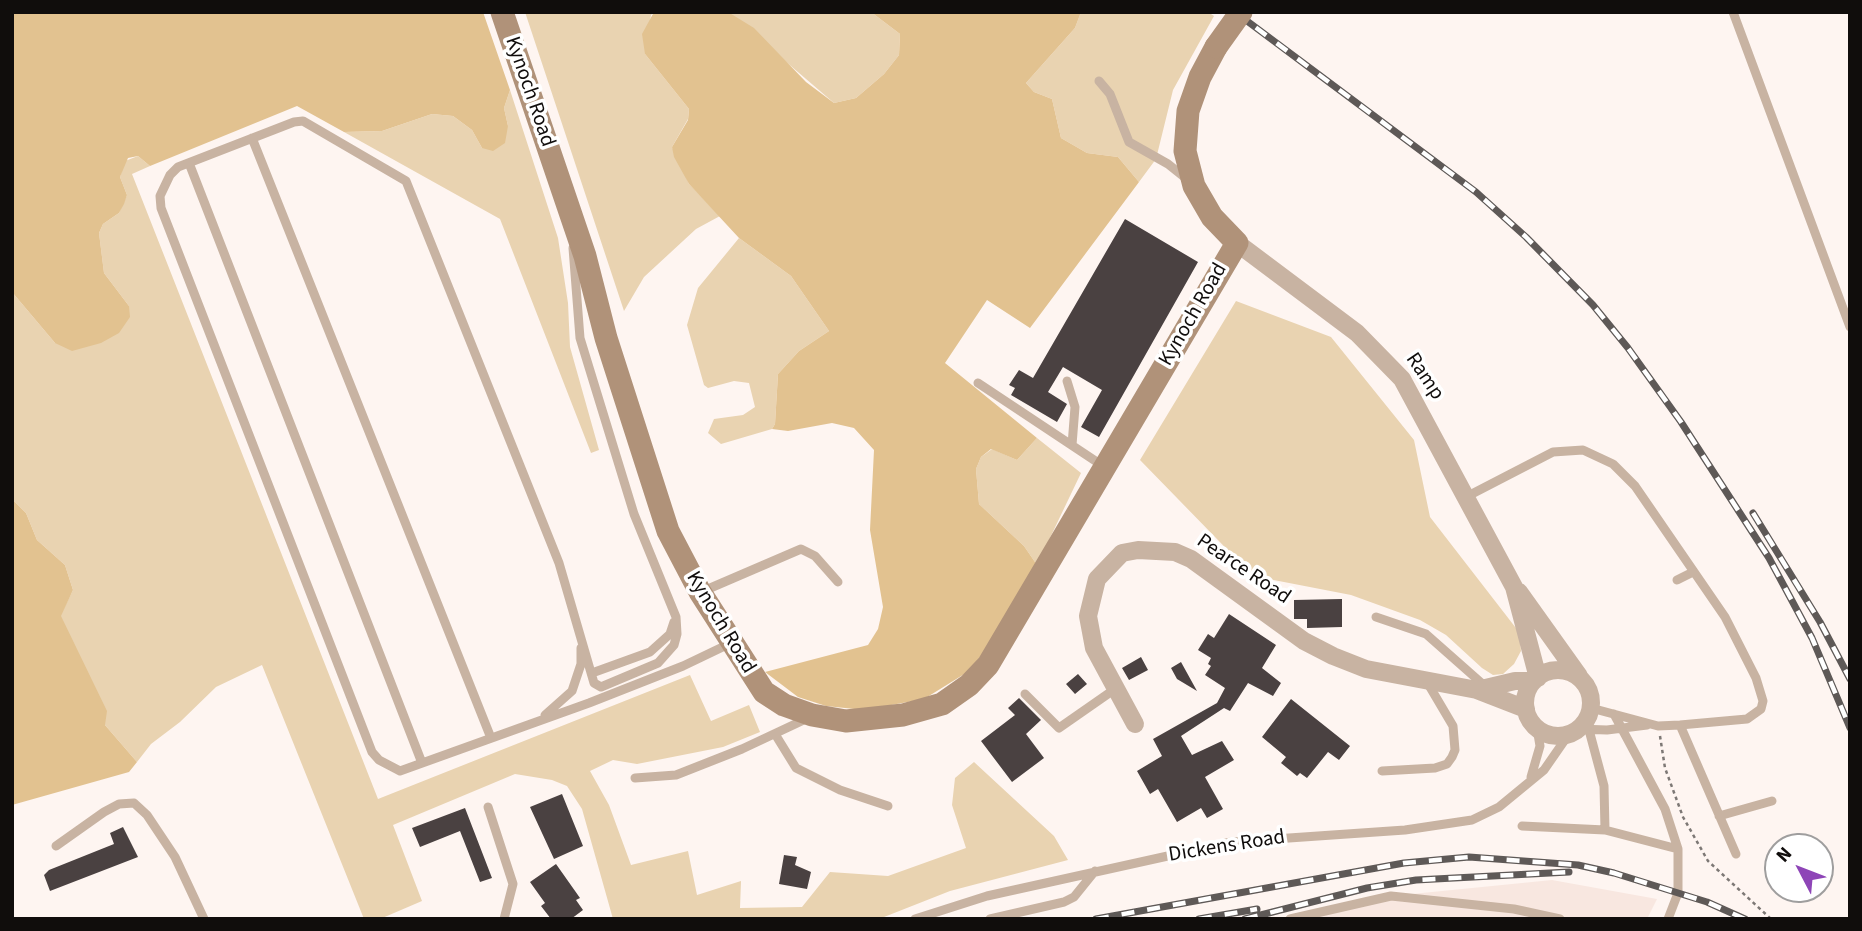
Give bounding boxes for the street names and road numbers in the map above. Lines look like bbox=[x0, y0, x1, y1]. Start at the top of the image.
street label: Kynoch Road bbox=[498, 34, 560, 150]
street label: Kynoch Road bbox=[1154, 259, 1234, 371]
street label: Ramp bbox=[1399, 349, 1449, 405]
street label: Pearce Road bbox=[1191, 529, 1295, 611]
street label: Kynoch Road bbox=[680, 567, 760, 679]
street label: Dickens Road bbox=[1167, 825, 1287, 869]

